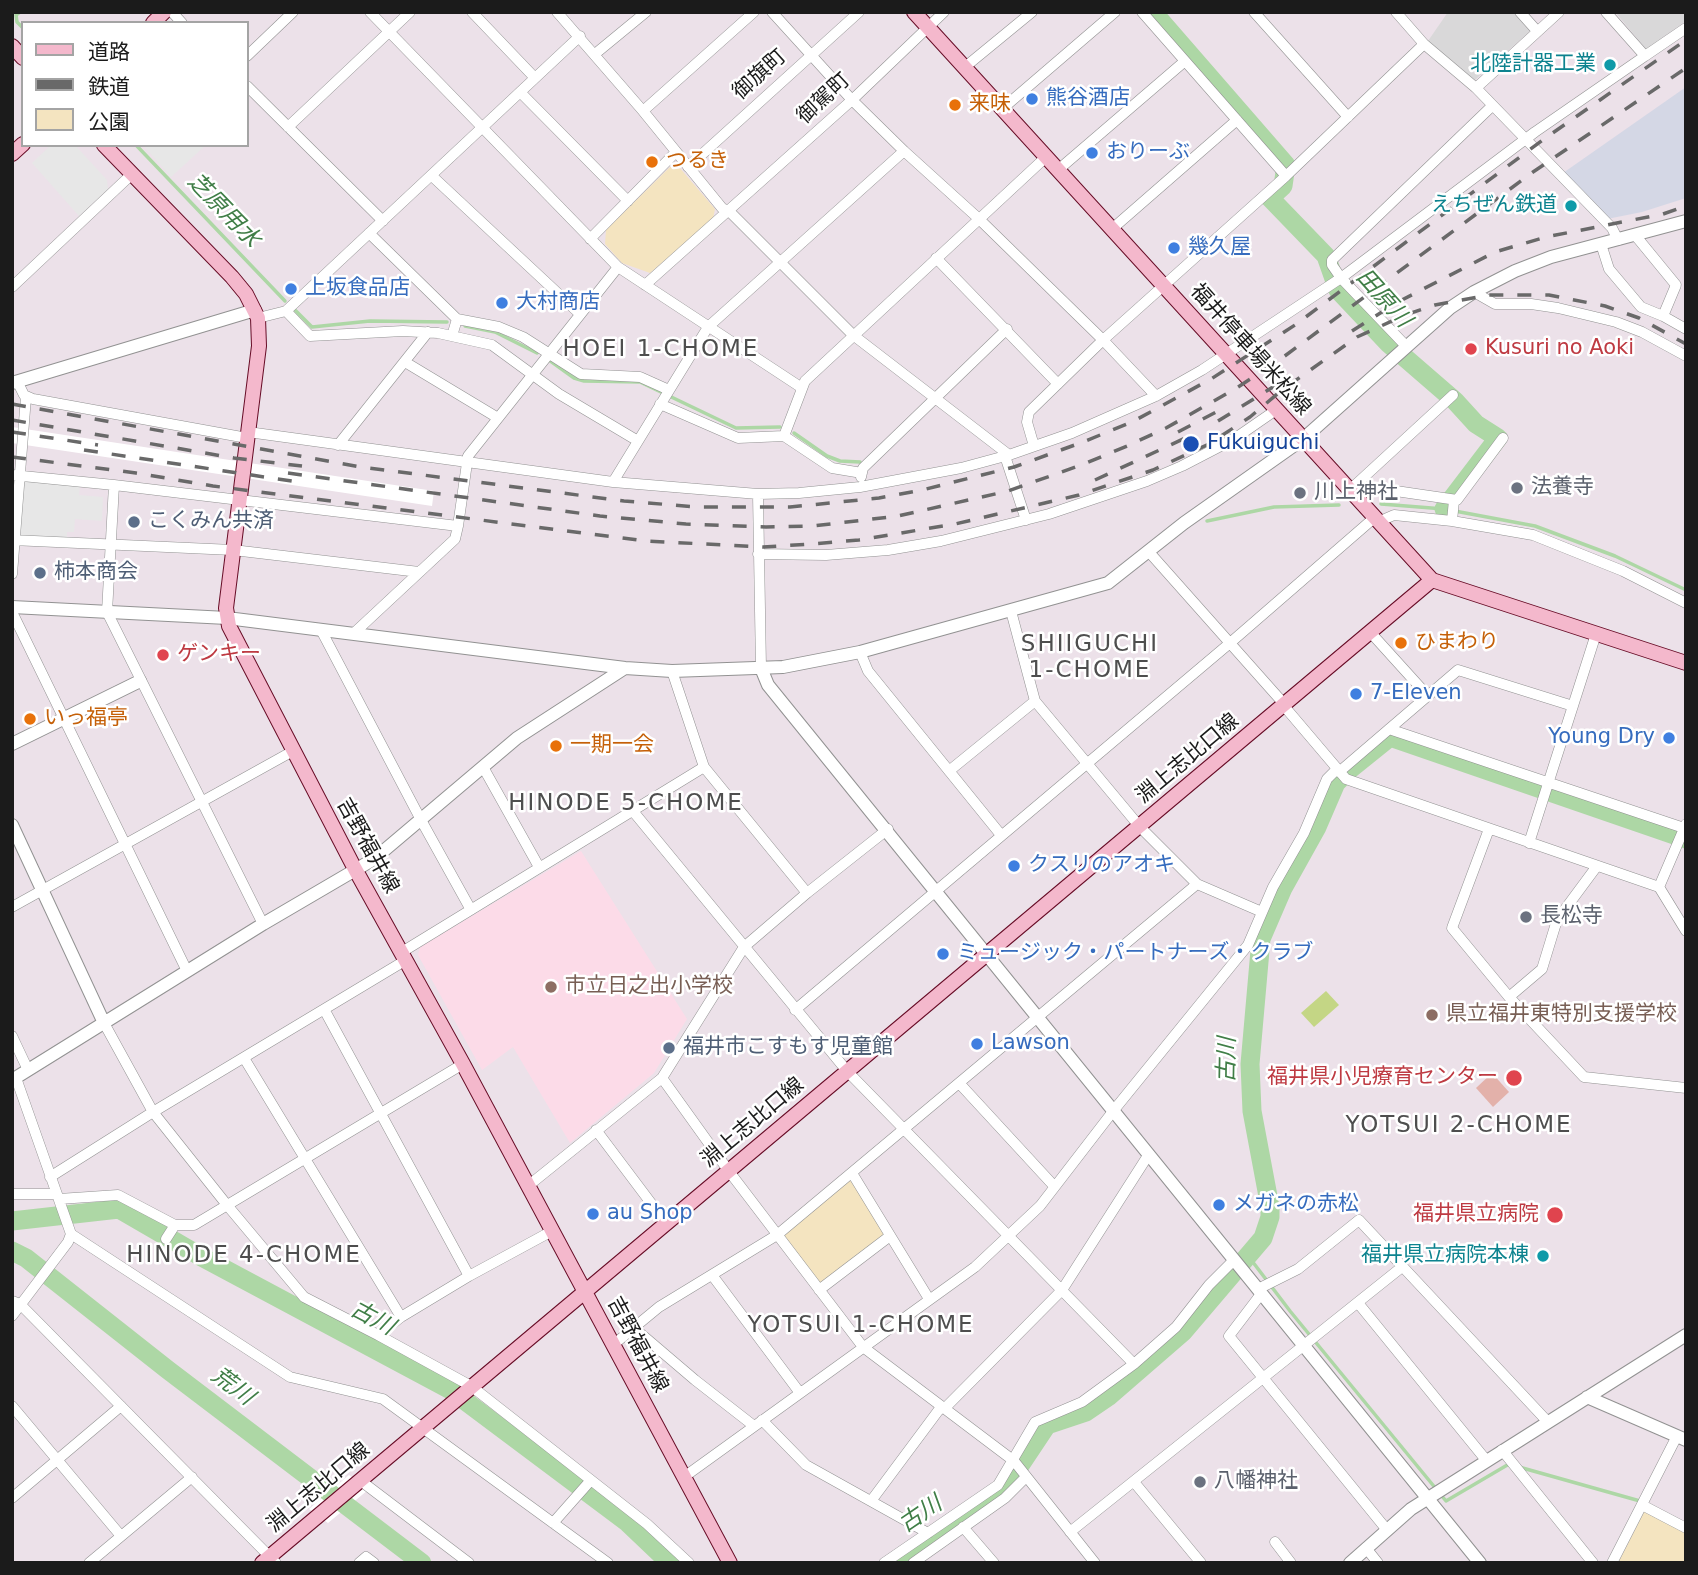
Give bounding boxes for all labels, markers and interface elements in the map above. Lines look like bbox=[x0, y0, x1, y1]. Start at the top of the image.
legend bbox=[21, 21, 248, 147]
text: 道路 bbox=[88, 40, 130, 64]
street label: 御旗町 bbox=[728, 45, 792, 105]
place label: 北陸計器工業 bbox=[1470, 52, 1596, 78]
marker: 北陸計器工業 bbox=[1602, 57, 1618, 73]
street label: 御駕町 bbox=[792, 68, 856, 130]
text: 鉄道 bbox=[88, 75, 130, 99]
place label: 熊谷酒店 bbox=[1046, 86, 1130, 112]
marker: 熊谷酒店 bbox=[1024, 91, 1040, 107]
place label: 来味 bbox=[969, 92, 1011, 118]
marker: 来味 bbox=[947, 97, 963, 113]
text: 公園 bbox=[88, 110, 130, 134]
place label: おりーぶ bbox=[1106, 140, 1190, 166]
marker: おりーぶ bbox=[1084, 145, 1100, 161]
place label: つるき bbox=[666, 149, 729, 175]
marker: つるき bbox=[644, 154, 660, 170]
water label: 芝原用水 bbox=[181, 168, 265, 254]
place label: えちぜん鉄道 bbox=[1431, 193, 1557, 219]
marker: えちぜん鉄道 bbox=[1563, 198, 1579, 214]
place label: 幾久屋 bbox=[1188, 235, 1251, 261]
marker: 幾久屋 bbox=[1166, 240, 1182, 256]
water label: 田原川 bbox=[1350, 264, 1416, 334]
place label: 上坂食品店 bbox=[305, 276, 410, 302]
street label: 福井停車場米松線 bbox=[1184, 279, 1316, 421]
marker: 上坂食品店 bbox=[283, 281, 299, 297]
place label: 大村商店 bbox=[516, 290, 600, 316]
marker: 大村商店 bbox=[494, 295, 510, 311]
district label: HOEI 1-CHOME bbox=[564, 336, 758, 364]
place label: Kusuri no Aoki bbox=[1485, 336, 1634, 362]
marker: Kusuri no Aoki bbox=[1463, 341, 1479, 357]
place label: Fukuiguchi bbox=[1207, 431, 1319, 457]
marker: Fukuiguchi bbox=[1181, 434, 1201, 454]
place label: 法養寺 bbox=[1531, 475, 1594, 501]
place label: 川上神社 bbox=[1314, 480, 1398, 506]
marker: 法養寺 bbox=[1509, 480, 1525, 496]
marker: 川上神社 bbox=[1292, 485, 1308, 501]
place label: こくみん共済 bbox=[148, 509, 274, 535]
marker: こくみん共済 bbox=[126, 514, 142, 530]
place label: 柿本商会 bbox=[54, 560, 138, 586]
marker: 柿本商会 bbox=[32, 565, 48, 581]
place label: ひまわり bbox=[1415, 630, 1499, 656]
district label: SHIIGUCHI 1-CHOME bbox=[1022, 631, 1158, 685]
marker: ひまわり bbox=[1393, 635, 1409, 651]
place label: ゲンキー bbox=[177, 642, 261, 668]
marker: ゲンキー bbox=[155, 647, 171, 663]
place label: 7-Eleven bbox=[1370, 681, 1462, 707]
marker: 7-Eleven bbox=[1348, 686, 1364, 702]
place label: いっ福亭 bbox=[44, 706, 128, 732]
street label: 淵上志比口線 bbox=[1132, 709, 1244, 809]
marker: いっ福亭 bbox=[22, 711, 38, 727]
place label: Young Dry bbox=[1548, 725, 1655, 751]
marker: Young Dry bbox=[1661, 730, 1677, 746]
place label: 一期一会 bbox=[570, 733, 654, 759]
marker: 一期一会 bbox=[548, 738, 564, 754]
district label: HINODE 5-CHOME bbox=[510, 790, 742, 818]
street label: 吉野福井線 bbox=[331, 794, 403, 898]
place label: クスリのアオキ bbox=[1028, 853, 1175, 879]
marker: クスリのアオキ bbox=[1006, 858, 1022, 874]
place label: 長松寺 bbox=[1540, 904, 1603, 930]
marker: 長松寺 bbox=[1518, 909, 1534, 925]
place label: ミュージック・パートナーズ・クラブ bbox=[957, 941, 1314, 967]
marker: ミュージック・パートナーズ・クラブ bbox=[935, 946, 951, 962]
place label: 市立日之出小学校 bbox=[565, 974, 733, 1000]
marker: 市立日之出小学校 bbox=[543, 979, 559, 995]
place label: 県立福井東特別支援学校 bbox=[1446, 1002, 1677, 1028]
marker: 県立福井東特別支援学校 bbox=[1424, 1007, 1440, 1023]
place label: Lawson bbox=[991, 1031, 1070, 1057]
place label: 福井市こすもす児童館 bbox=[683, 1035, 893, 1061]
marker: Lawson bbox=[969, 1036, 985, 1052]
water label: 古川 bbox=[1214, 1037, 1242, 1083]
marker: 福井市こすもす児童館 bbox=[661, 1040, 677, 1056]
place label: 福井県小児療育センター bbox=[1267, 1065, 1498, 1091]
marker: 福井県小児療育センター bbox=[1504, 1068, 1524, 1088]
street label: 淵上志比口線 bbox=[697, 1073, 809, 1173]
district label: YOTSUI 2-CHOME bbox=[1347, 1112, 1571, 1140]
place label: メガネの赤松 bbox=[1233, 1192, 1359, 1218]
marker: メガネの赤松 bbox=[1211, 1197, 1227, 1213]
place label: au Shop bbox=[607, 1201, 693, 1227]
place label: 福井県立病院 bbox=[1413, 1202, 1539, 1228]
marker: 福井県立病院 bbox=[1545, 1205, 1565, 1225]
marker: au Shop bbox=[585, 1206, 601, 1222]
district label: HINODE 4-CHOME bbox=[128, 1242, 360, 1270]
place label: 福井県立病院本棟 bbox=[1361, 1243, 1529, 1269]
marker: 福井県立病院本棟 bbox=[1535, 1248, 1551, 1264]
street label: 吉野福井線 bbox=[601, 1293, 673, 1397]
water label: 古川 bbox=[345, 1296, 399, 1342]
district label: YOTSUI 1-CHOME bbox=[749, 1312, 973, 1340]
water label: 荒川 bbox=[205, 1362, 259, 1412]
street label: 淵上志比口線 bbox=[263, 1438, 375, 1538]
place label: 八幡神社 bbox=[1214, 1469, 1298, 1495]
marker: 八幡神社 bbox=[1192, 1474, 1208, 1490]
water label: 古川 bbox=[894, 1491, 948, 1539]

